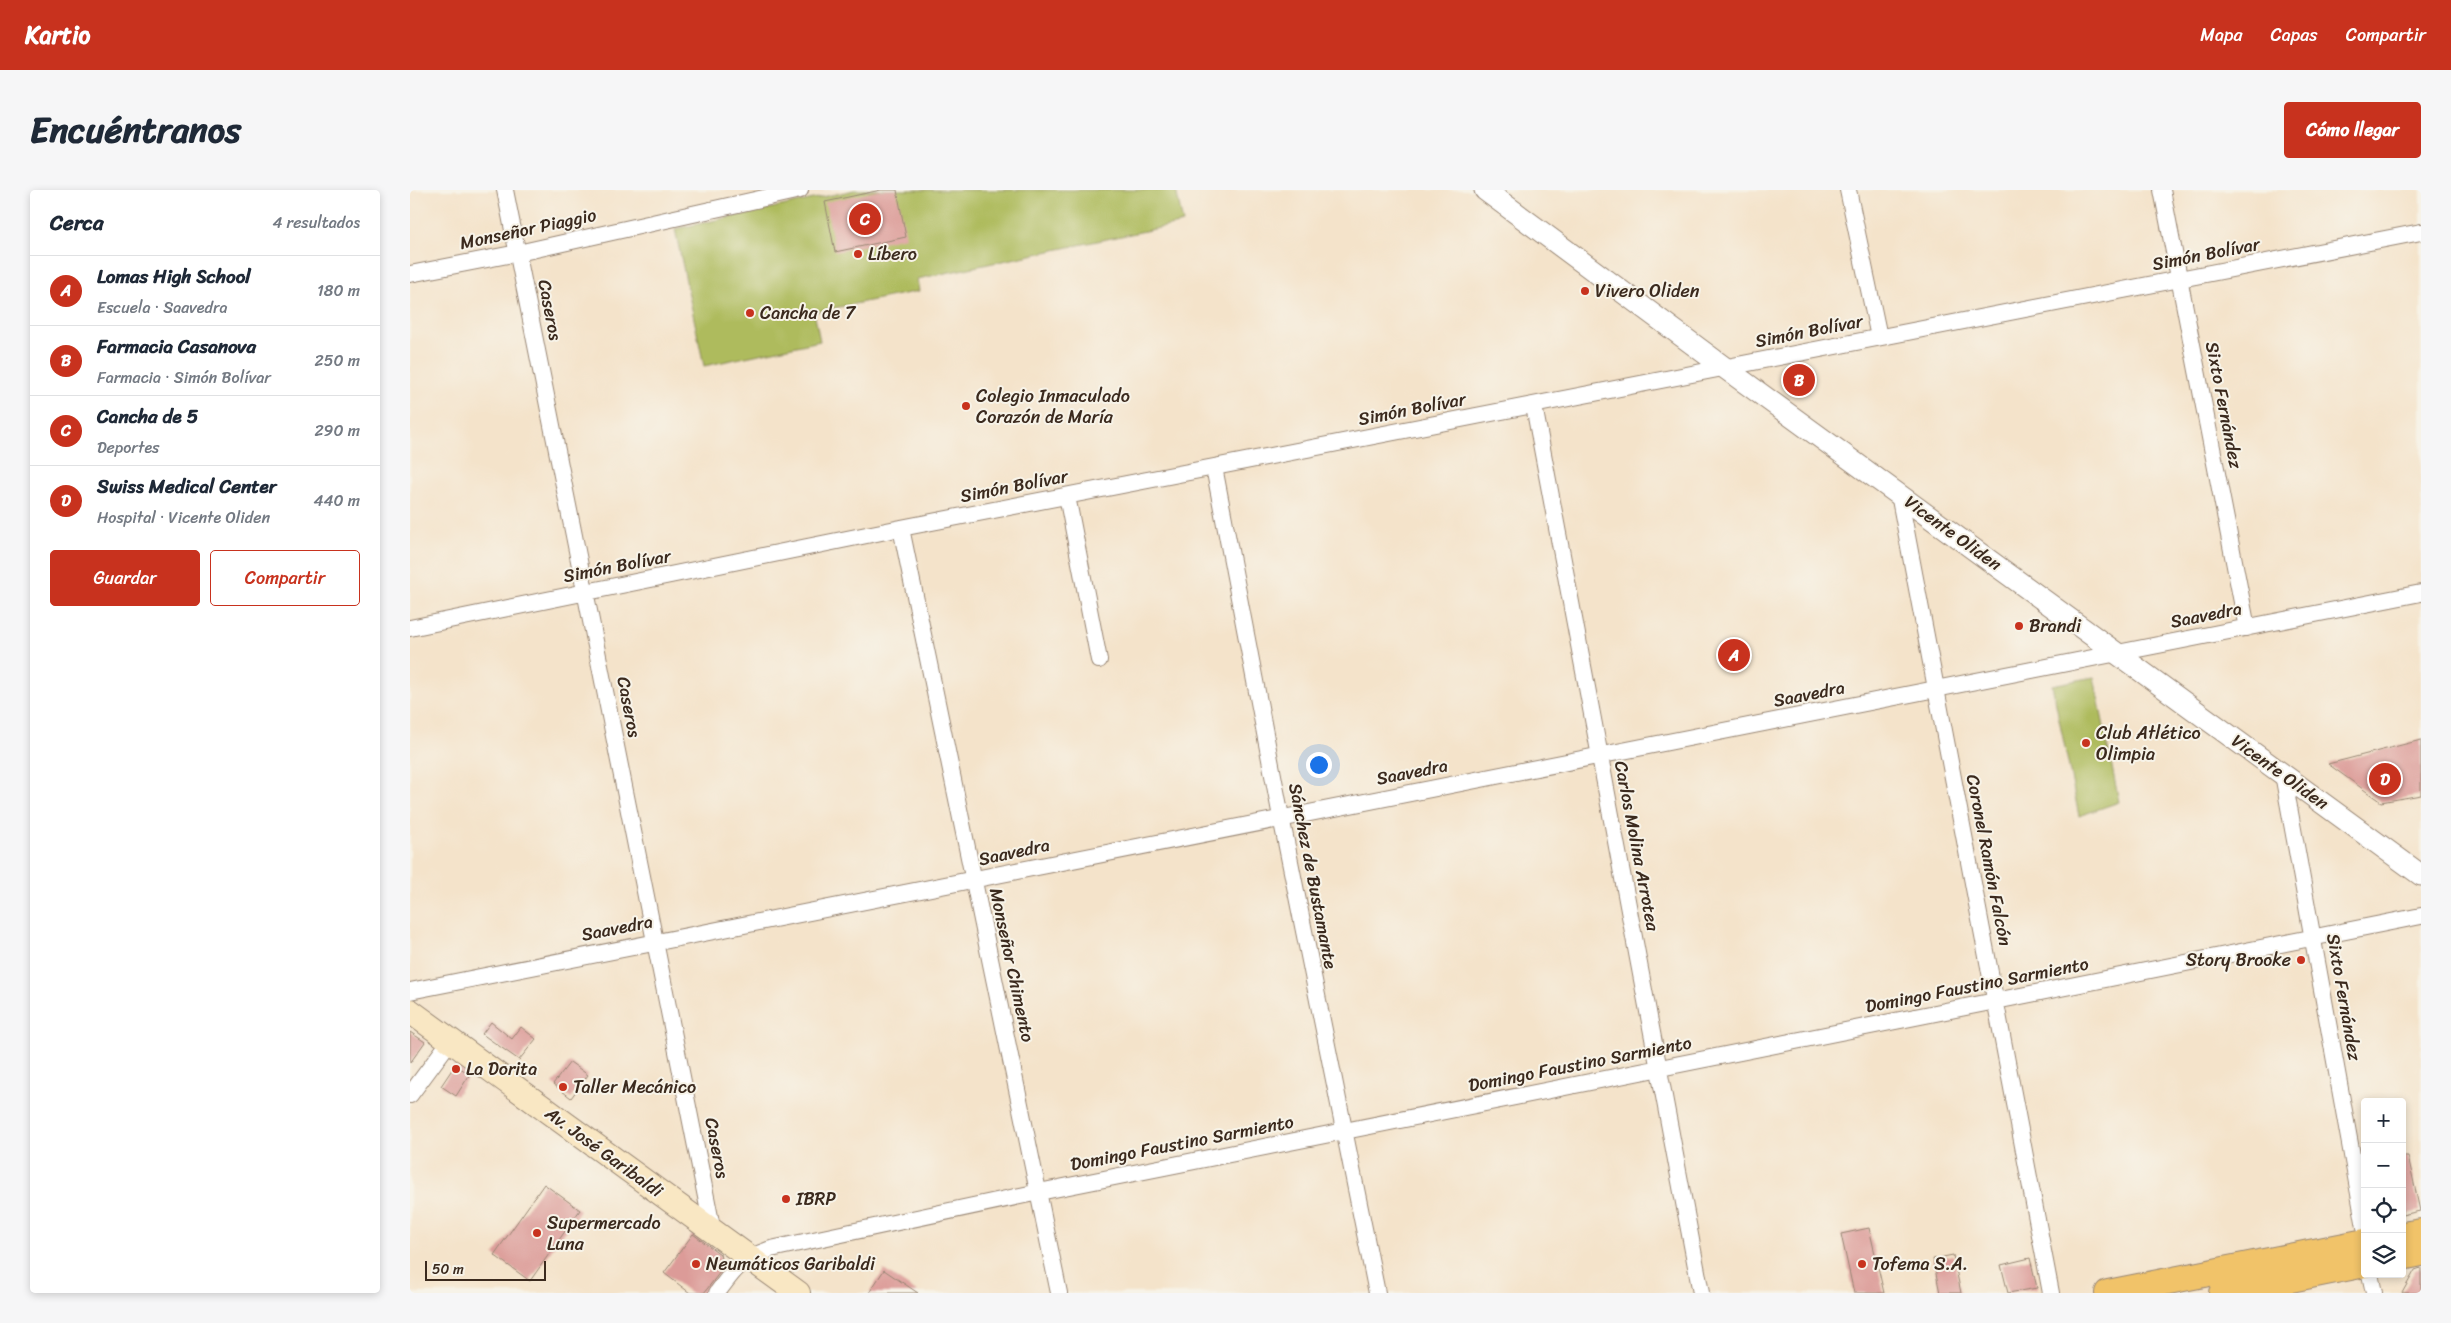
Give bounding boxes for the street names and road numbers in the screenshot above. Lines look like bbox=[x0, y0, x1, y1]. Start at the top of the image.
street label: Monseñor Piaggio bbox=[457, 199, 599, 259]
street label: Simón Bolívar bbox=[2149, 228, 2264, 280]
street label: Caseros bbox=[528, 277, 572, 344]
street label: Simón Bolívar bbox=[1752, 305, 1867, 357]
street label: Sixto Fernández bbox=[2196, 339, 2252, 472]
street label: Simón Bolívar bbox=[1355, 383, 1470, 435]
street label: Simón Bolívar bbox=[957, 460, 1072, 512]
street label: Vicente Oliden bbox=[1897, 486, 2009, 580]
street label: Simón Bolívar bbox=[560, 540, 675, 592]
street label: Saavedra bbox=[2167, 592, 2245, 638]
street label: Saavedra bbox=[1770, 671, 1848, 717]
street label: Caseros bbox=[607, 674, 651, 741]
street label: Vicente Oliden bbox=[2224, 725, 2336, 819]
street label: Saavedra bbox=[1373, 749, 1451, 795]
street label: Carlos Molina Arrotea bbox=[1605, 758, 1669, 935]
street label: Coronel Ramón Falcón bbox=[1957, 771, 2021, 949]
street label: Sánchez de Bustamante bbox=[1279, 780, 1347, 972]
street label: Saavedra bbox=[975, 829, 1053, 875]
street label: Monseñor Chimento bbox=[980, 885, 1044, 1045]
street label: Saavedra bbox=[578, 905, 656, 951]
street label: Sixto Fernández bbox=[2317, 931, 2371, 1064]
street label: Domingo Faustino Sarmiento bbox=[1863, 948, 2091, 1022]
street label: Domingo Faustino Sarmiento bbox=[1466, 1027, 1694, 1101]
street label: Av. José Garibaldi bbox=[537, 1097, 671, 1207]
street label: Domingo Faustino Sarmiento bbox=[1068, 1106, 1296, 1180]
street label: Caseros bbox=[695, 1115, 739, 1182]

